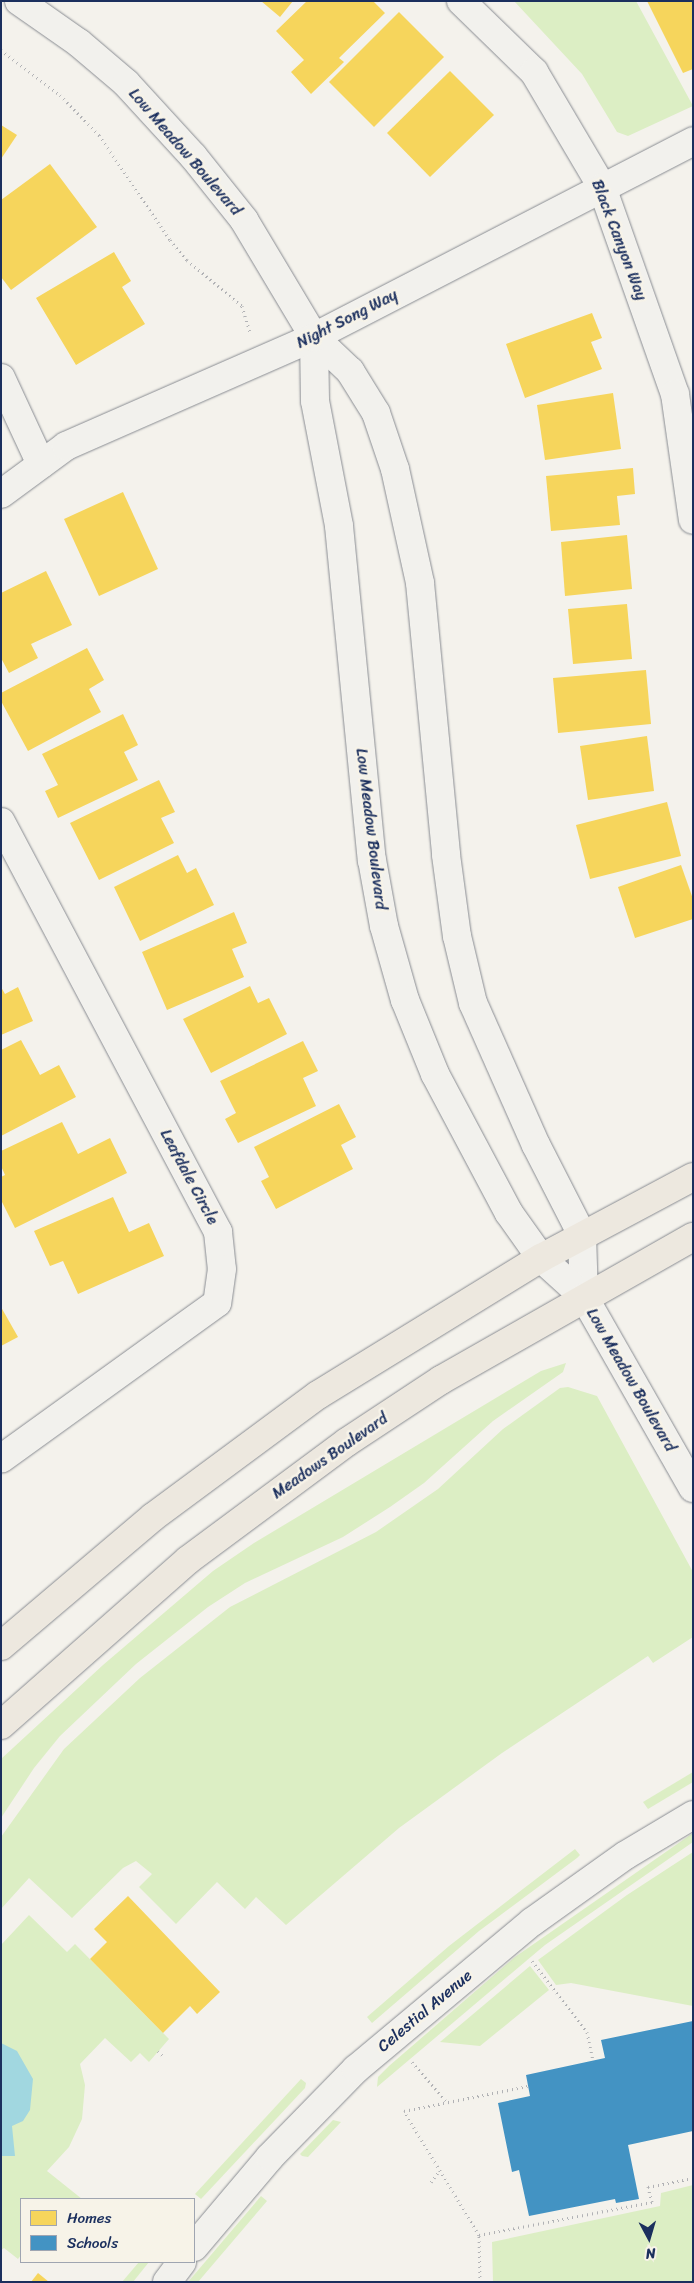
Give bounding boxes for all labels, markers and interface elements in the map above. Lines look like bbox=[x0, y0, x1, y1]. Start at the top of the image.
street label: Low Meadow Boulevard bbox=[125, 85, 245, 219]
street label: Black Canyon Way bbox=[587, 177, 651, 303]
street label: Night Song Way bbox=[294, 285, 400, 353]
street label: Low Meadow Boulevard bbox=[352, 748, 390, 910]
street label: Leafdale Circle bbox=[156, 1126, 222, 1228]
street label: Low Meadow Boulevard bbox=[582, 1305, 680, 1455]
street label: Meadows Boulevard bbox=[268, 1409, 392, 1503]
street label: Celestial Avenue bbox=[374, 1966, 476, 2056]
legend bbox=[20, 2198, 195, 2263]
text: Homes bbox=[67, 2205, 111, 2231]
north arrow bbox=[624, 2213, 674, 2263]
text: Schools bbox=[67, 2230, 118, 2256]
text: N bbox=[644, 2240, 657, 2266]

